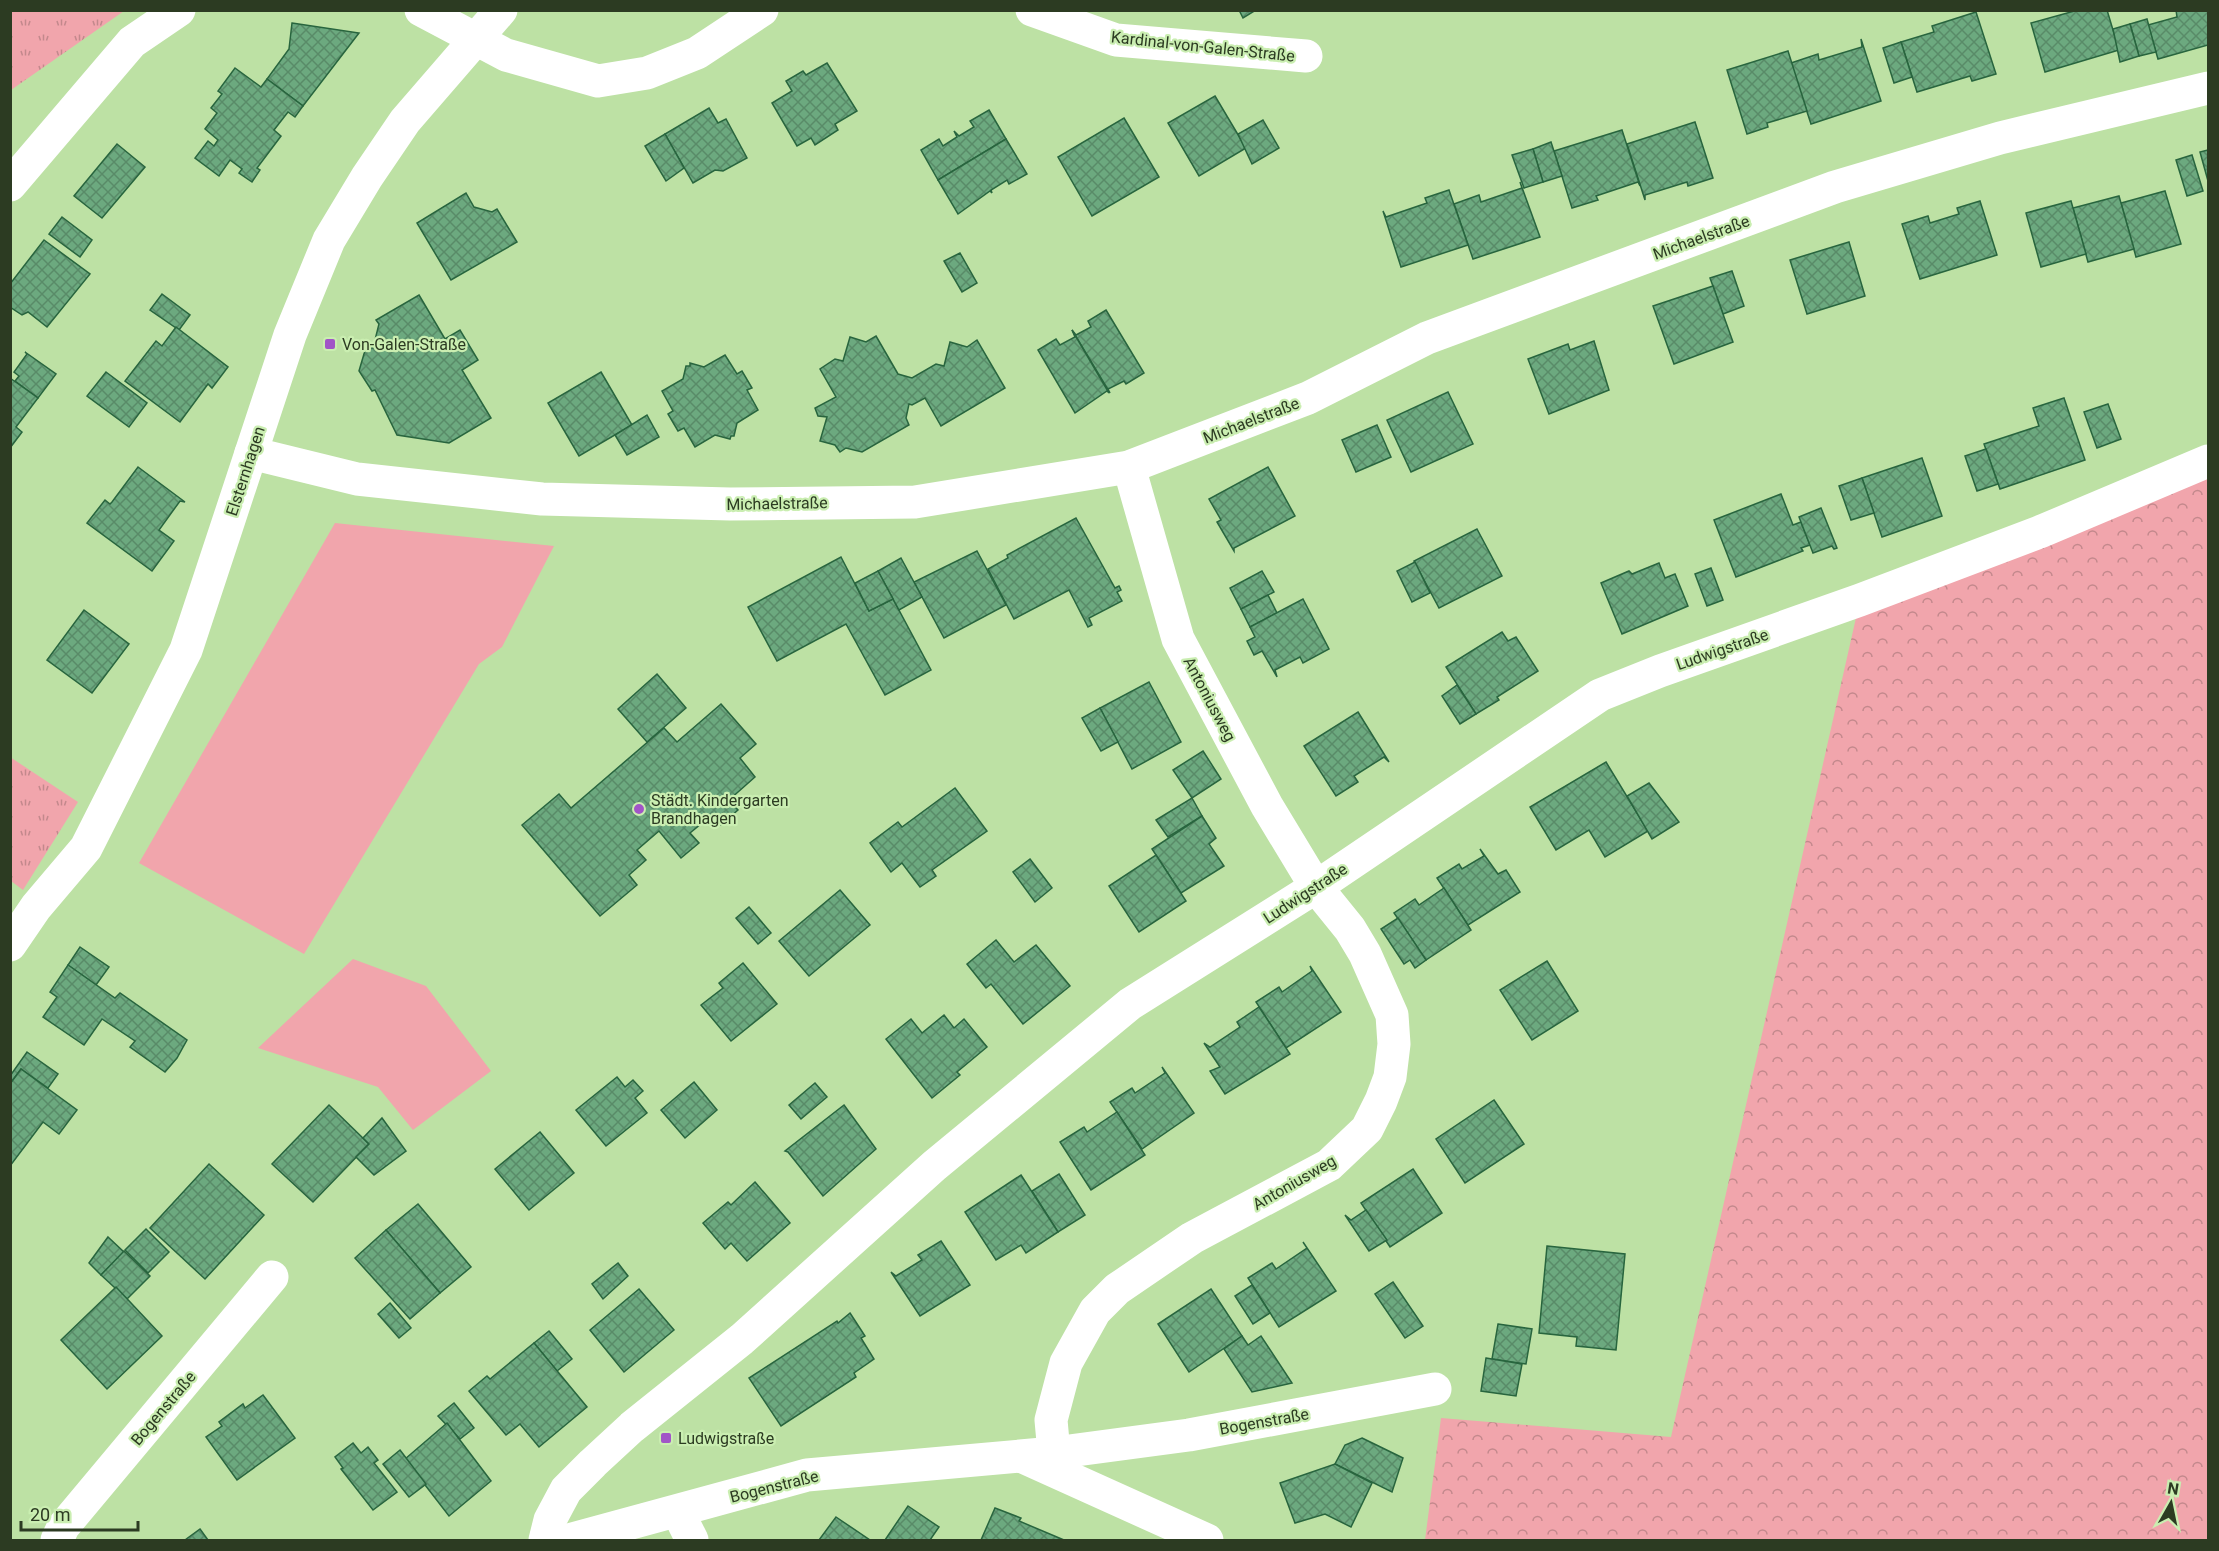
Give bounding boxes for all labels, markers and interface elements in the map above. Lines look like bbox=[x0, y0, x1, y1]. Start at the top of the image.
street label: Kardinal-von-Galen-Straße bbox=[1110, 27, 1296, 66]
street label: Michaelstraße bbox=[1650, 211, 1752, 264]
place label: Von-Galen-Straße bbox=[342, 335, 466, 354]
marker: Von-Galen-Straße bbox=[323, 337, 337, 351]
street label: Michaelstraße bbox=[1200, 393, 1302, 448]
street label: Elsternhagen bbox=[222, 424, 269, 518]
street label: Michaelstraße bbox=[726, 493, 828, 514]
street label: Ludwigstraße bbox=[1674, 625, 1771, 674]
street label: Antoniusweg bbox=[1179, 654, 1240, 745]
place label: Städt. Kindergarten Brandhagen bbox=[651, 791, 788, 828]
marker: Städt. Kindergarten Brandhagen bbox=[632, 802, 646, 816]
street label: Ludwigstraße bbox=[1260, 859, 1351, 928]
street label: Antoniusweg bbox=[1249, 1151, 1339, 1214]
street label: Bogenstraße bbox=[127, 1367, 200, 1449]
street label: Bogenstraße bbox=[1218, 1404, 1310, 1439]
place label: Ludwigstraße bbox=[678, 1429, 774, 1448]
marker: Ludwigstraße bbox=[659, 1431, 673, 1445]
street label: Bogenstraße bbox=[728, 1466, 820, 1507]
north arrow bbox=[2141, 1473, 2201, 1533]
text: N bbox=[2166, 1478, 2180, 1499]
scale bar bbox=[21, 1494, 138, 1532]
text: 20 m bbox=[30, 1504, 70, 1525]

